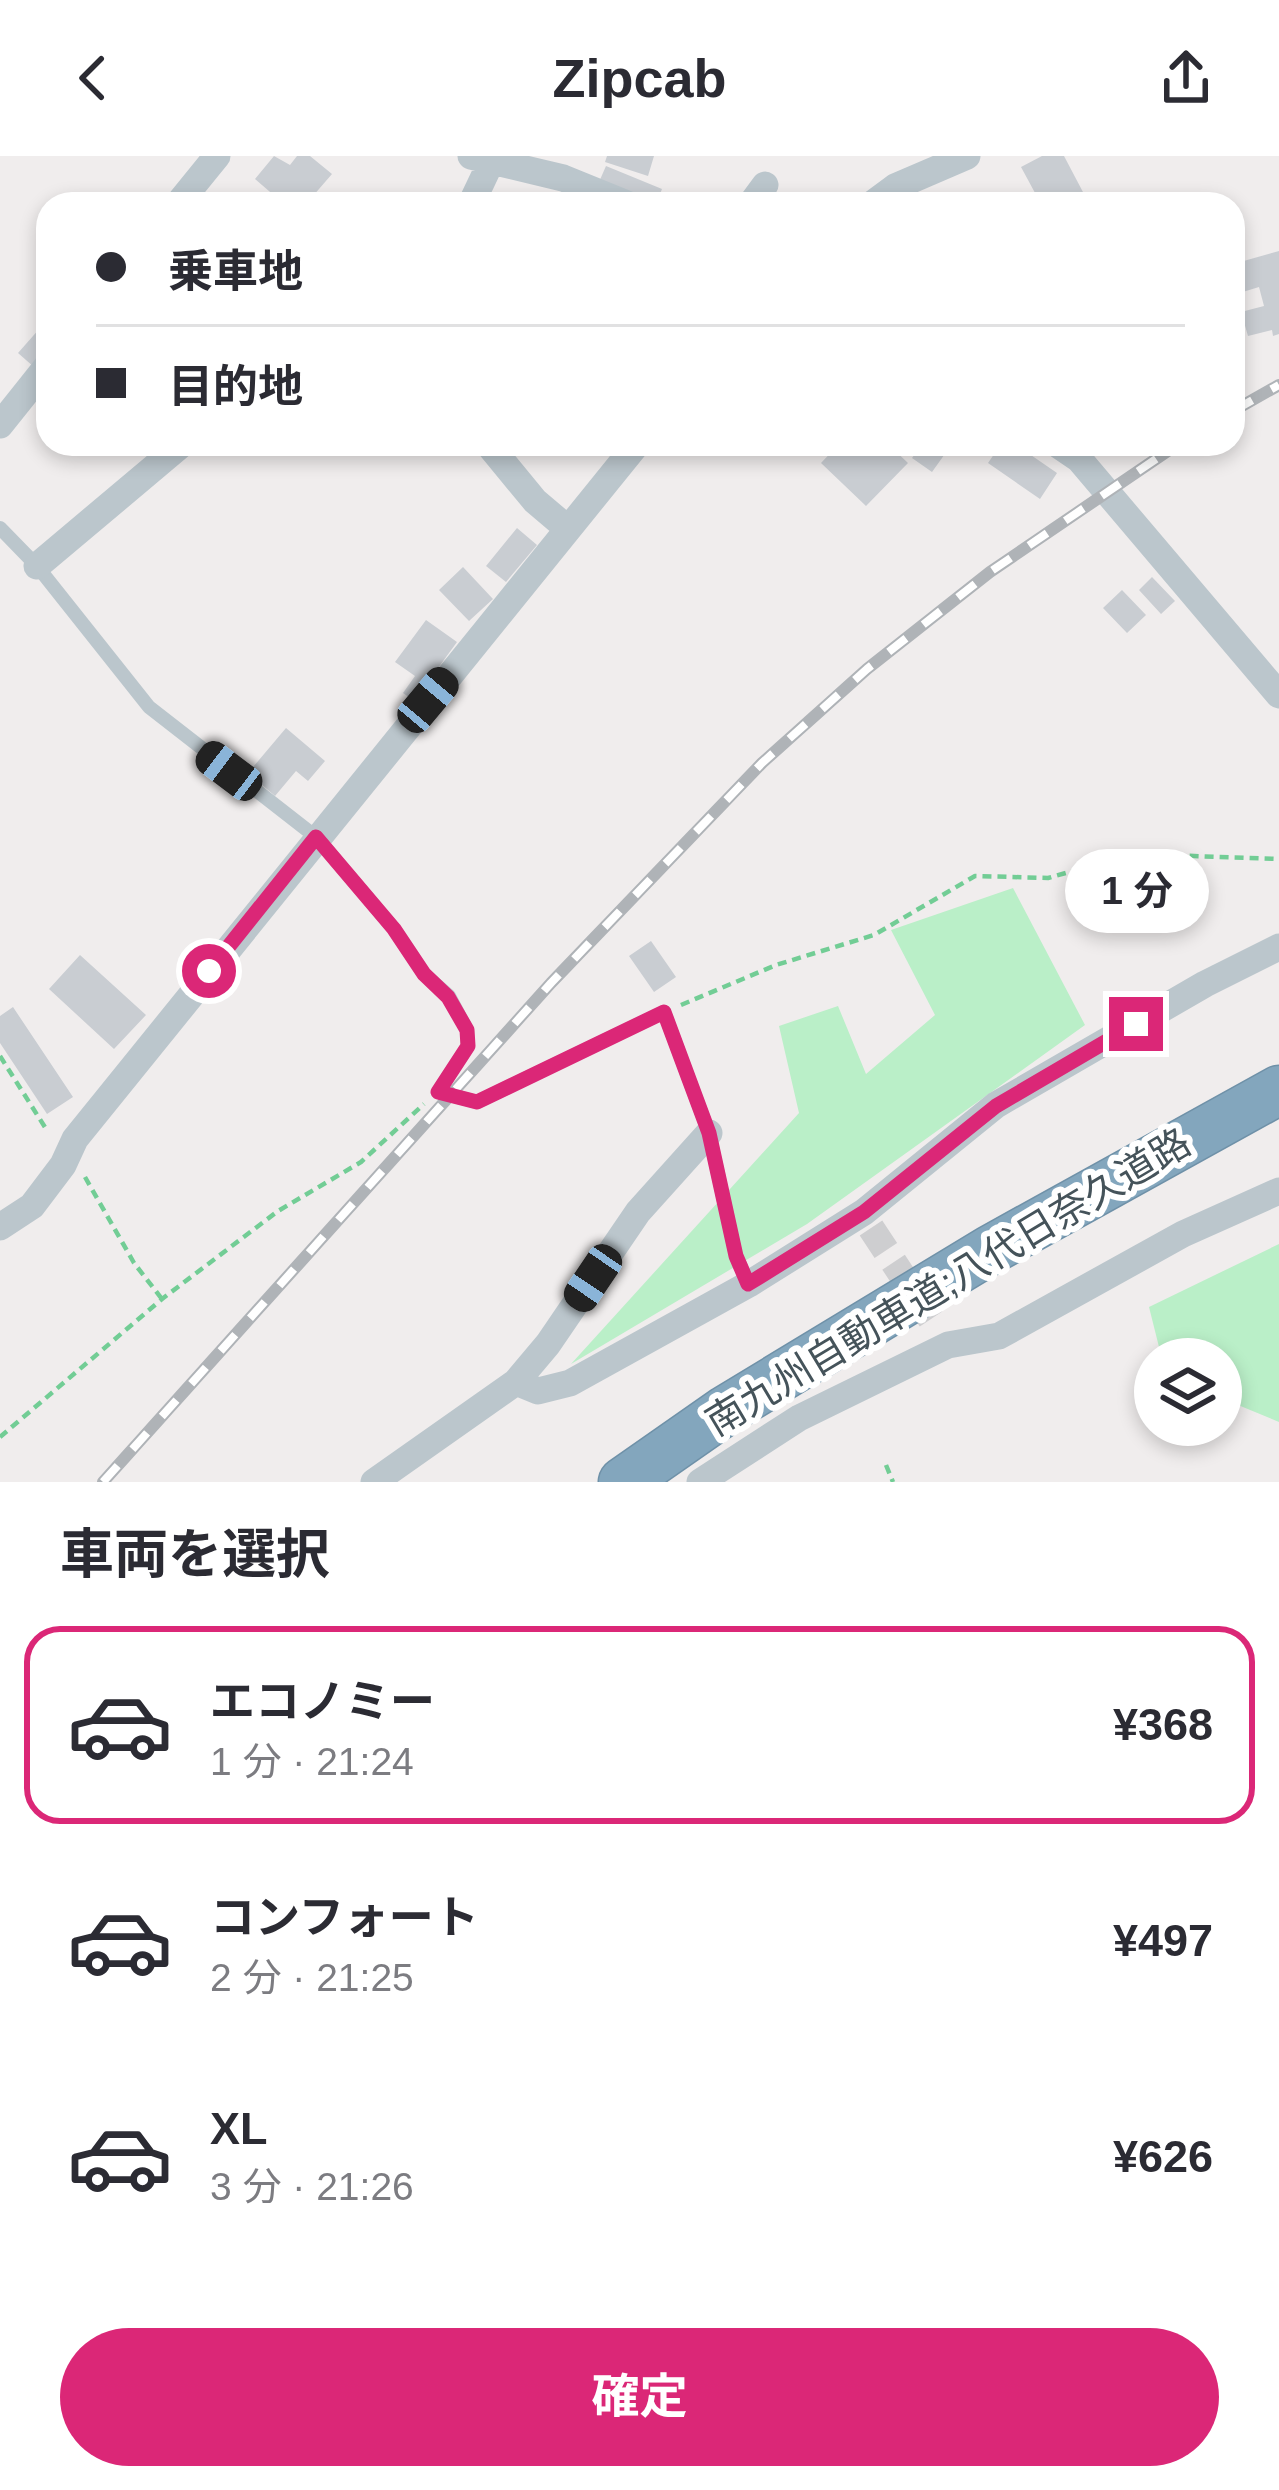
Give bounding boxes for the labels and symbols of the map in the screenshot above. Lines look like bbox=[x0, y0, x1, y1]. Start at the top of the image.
car bbox=[391, 661, 465, 739]
car bbox=[189, 735, 269, 807]
callout: 1 分 bbox=[1064, 850, 1208, 934]
route start bbox=[182, 944, 236, 998]
route end bbox=[1109, 997, 1163, 1051]
street label: 南九州自動車道;八代日奈久道路 bbox=[698, 1120, 1198, 1444]
car bbox=[558, 1238, 628, 1318]

